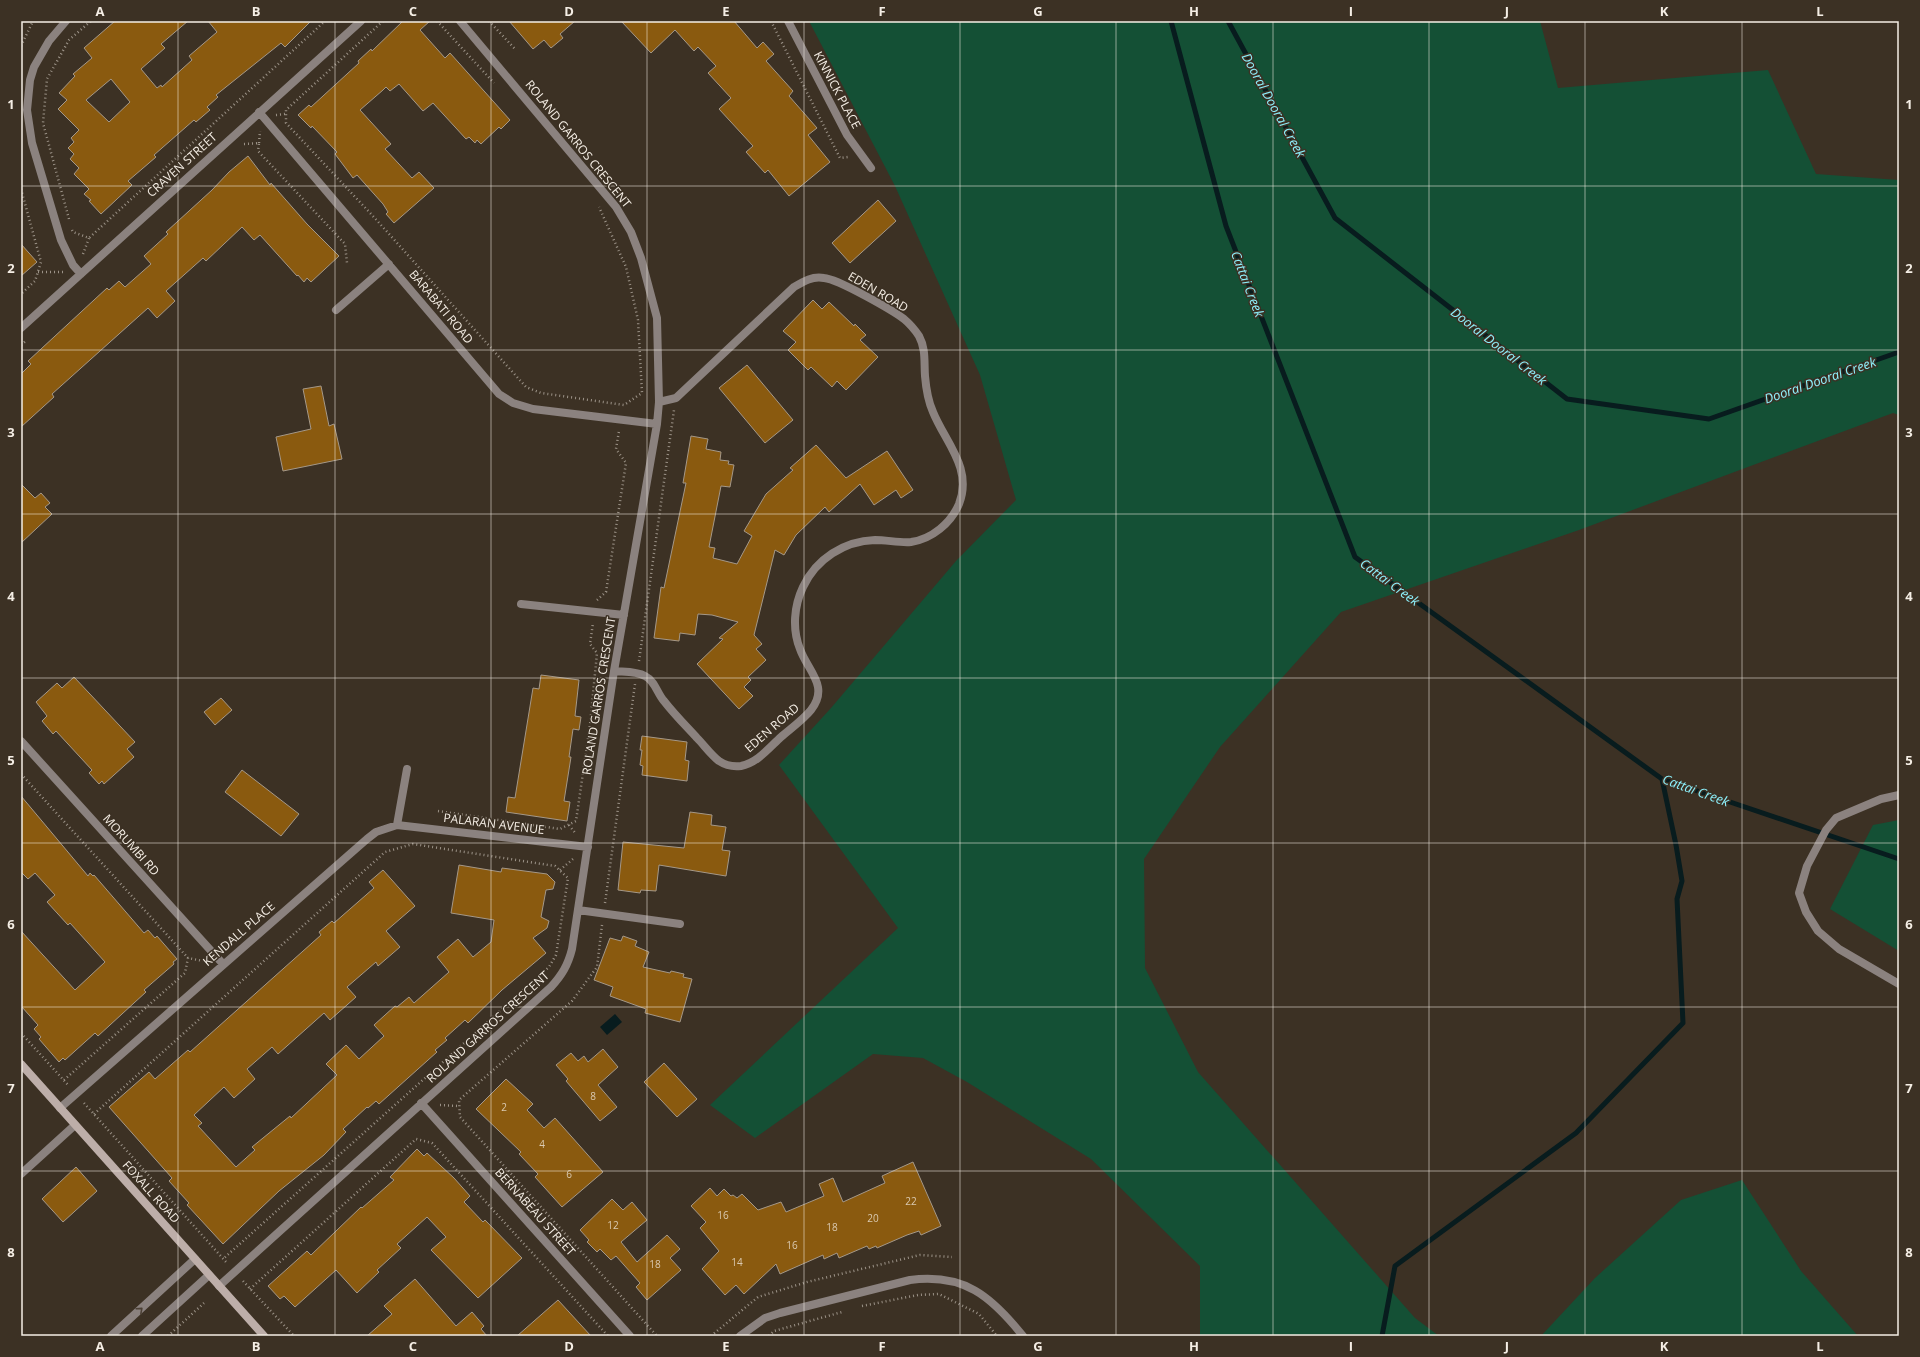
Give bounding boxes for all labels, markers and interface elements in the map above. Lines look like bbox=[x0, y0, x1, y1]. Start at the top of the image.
text: A bbox=[96, 2, 105, 20]
text: B bbox=[252, 2, 261, 20]
text: C bbox=[409, 2, 417, 20]
text: D bbox=[564, 2, 574, 20]
text: E bbox=[722, 2, 730, 20]
text: F bbox=[878, 2, 886, 20]
text: G bbox=[1033, 2, 1043, 20]
text: H bbox=[1189, 2, 1199, 20]
text: I bbox=[1349, 2, 1353, 20]
text: J bbox=[1504, 2, 1509, 20]
text: K bbox=[1660, 2, 1669, 20]
text: L bbox=[1816, 2, 1824, 20]
street label: KINNICK PLACE bbox=[810, 48, 865, 131]
water label: Dooral Dooral Creek bbox=[1238, 49, 1311, 161]
street label: ROLAND GARROS CRESCENT bbox=[522, 76, 635, 211]
text: 1 bbox=[7, 95, 15, 113]
text: 1 bbox=[1905, 95, 1913, 113]
street label: CRAVEN STREET bbox=[143, 128, 221, 201]
water label: Cattai Creek bbox=[1227, 248, 1269, 320]
text: 2 bbox=[7, 259, 15, 277]
text: 2 bbox=[1905, 259, 1913, 277]
street label: BARABATI ROAD bbox=[405, 266, 477, 347]
street label: EDEN ROAD bbox=[845, 267, 912, 316]
water label: Dooral Dooral Creek bbox=[1447, 303, 1551, 390]
water label: Dooral Dooral Creek bbox=[1762, 352, 1879, 408]
text: 3 bbox=[7, 423, 15, 441]
text: 3 bbox=[1905, 423, 1913, 441]
water label: Cattai Creek bbox=[1357, 554, 1424, 610]
text: 4 bbox=[7, 587, 15, 605]
text: 4 bbox=[1905, 587, 1913, 605]
street label: ROLAND GARROS CRESCENT bbox=[578, 615, 619, 776]
street label: EDEN ROAD bbox=[741, 699, 803, 756]
text: 5 bbox=[7, 751, 15, 769]
text: 5 bbox=[1905, 751, 1913, 769]
water label: Cattai Creek bbox=[1660, 770, 1732, 811]
street label: PALARAN AVENUE bbox=[443, 809, 546, 838]
street label: MORUMBI RD bbox=[99, 810, 164, 879]
street label: KENDALL PLACE bbox=[199, 898, 278, 970]
text: 6 bbox=[7, 915, 15, 933]
text: 6 bbox=[1905, 915, 1913, 933]
street label: ROLAND GARROS CRESCENT bbox=[423, 967, 553, 1086]
text: 7 bbox=[7, 1079, 15, 1097]
text: 7 bbox=[1905, 1079, 1913, 1097]
house number: 8 bbox=[590, 1089, 596, 1103]
house number: 2 bbox=[501, 1100, 507, 1114]
house number: 4 bbox=[539, 1137, 545, 1151]
street label: FOXALL ROAD bbox=[119, 1157, 184, 1227]
street label: BERNABEAU STREET bbox=[491, 1164, 580, 1260]
house number: 6 bbox=[566, 1167, 572, 1181]
house number: 22 bbox=[905, 1194, 917, 1208]
house number: 16 bbox=[717, 1208, 729, 1222]
house number: 20 bbox=[867, 1211, 879, 1225]
house number: 12 bbox=[607, 1218, 619, 1232]
house number: 18 bbox=[826, 1220, 838, 1234]
house number: 16 bbox=[786, 1238, 798, 1252]
text: 8 bbox=[7, 1243, 15, 1261]
text: 8 bbox=[1905, 1243, 1913, 1261]
house number: 14 bbox=[731, 1255, 743, 1269]
house number: 18 bbox=[649, 1257, 661, 1271]
one-way arrow bbox=[135, 1307, 143, 1314]
text: A bbox=[96, 1337, 105, 1355]
text: B bbox=[252, 1337, 261, 1355]
text: C bbox=[409, 1337, 417, 1355]
text: D bbox=[564, 1337, 574, 1355]
text: E bbox=[722, 1337, 730, 1355]
text: F bbox=[878, 1337, 886, 1355]
text: G bbox=[1033, 1337, 1043, 1355]
text: H bbox=[1189, 1337, 1199, 1355]
text: I bbox=[1349, 1337, 1353, 1355]
text: J bbox=[1504, 1337, 1509, 1355]
text: K bbox=[1660, 1337, 1669, 1355]
text: L bbox=[1816, 1337, 1824, 1355]

